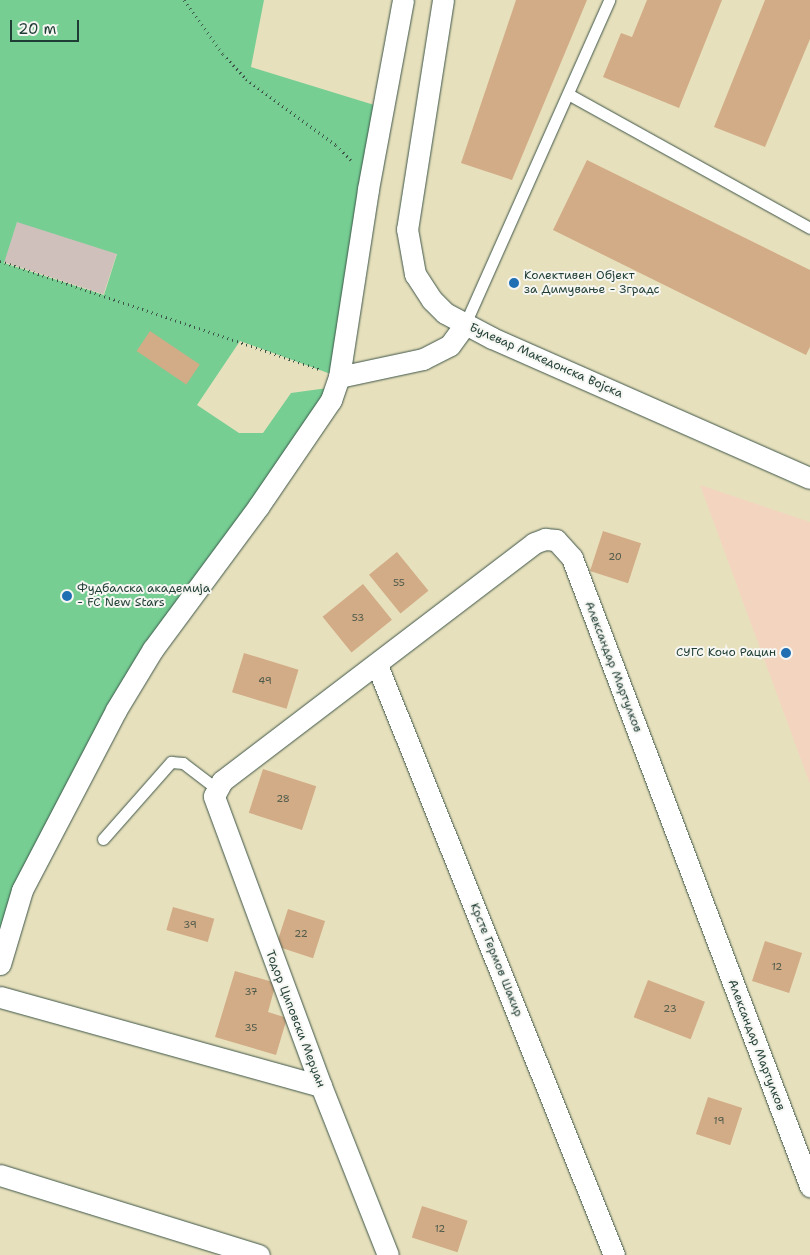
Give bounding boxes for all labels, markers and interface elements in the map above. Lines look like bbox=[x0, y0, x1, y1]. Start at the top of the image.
scale bar bbox=[12, 10, 81, 42]
text: 20 m bbox=[18, 19, 57, 39]
place label: Колективен Објект за Димување - Зградс bbox=[524, 269, 660, 297]
marker: Колективен Објект за Димување - Зградс bbox=[508, 277, 520, 289]
street label: Булевар Македонска Војска bbox=[467, 321, 625, 401]
house number: 20 bbox=[608, 551, 622, 563]
house number: 55 bbox=[393, 577, 405, 589]
place label: Фудбалска академија - FC New Stars bbox=[77, 582, 210, 610]
marker: Фудбалска академија - FC New Stars bbox=[61, 590, 73, 602]
street label: Александар Мартулков bbox=[581, 599, 645, 735]
house number: 53 bbox=[352, 612, 364, 624]
place label: СУГС Кочо Рацин bbox=[676, 646, 776, 660]
marker: СУГС Кочо Рацин bbox=[780, 647, 792, 659]
house number: 49 bbox=[258, 675, 272, 687]
house number: 28 bbox=[276, 793, 290, 805]
street label: Крсте Гермов Шакир bbox=[467, 901, 525, 1019]
house number: 39 bbox=[183, 919, 197, 931]
house number: 22 bbox=[294, 928, 308, 940]
street label: Тодор Циповски Мерџан bbox=[262, 948, 328, 1090]
house number: 12 bbox=[772, 961, 782, 973]
street label: Александар Мартулков bbox=[724, 977, 788, 1113]
house number: 37 bbox=[244, 986, 258, 998]
house number: 23 bbox=[663, 1003, 677, 1015]
house number: 35 bbox=[245, 1022, 257, 1034]
house number: 19 bbox=[714, 1115, 724, 1127]
house number: 12 bbox=[435, 1223, 445, 1235]

